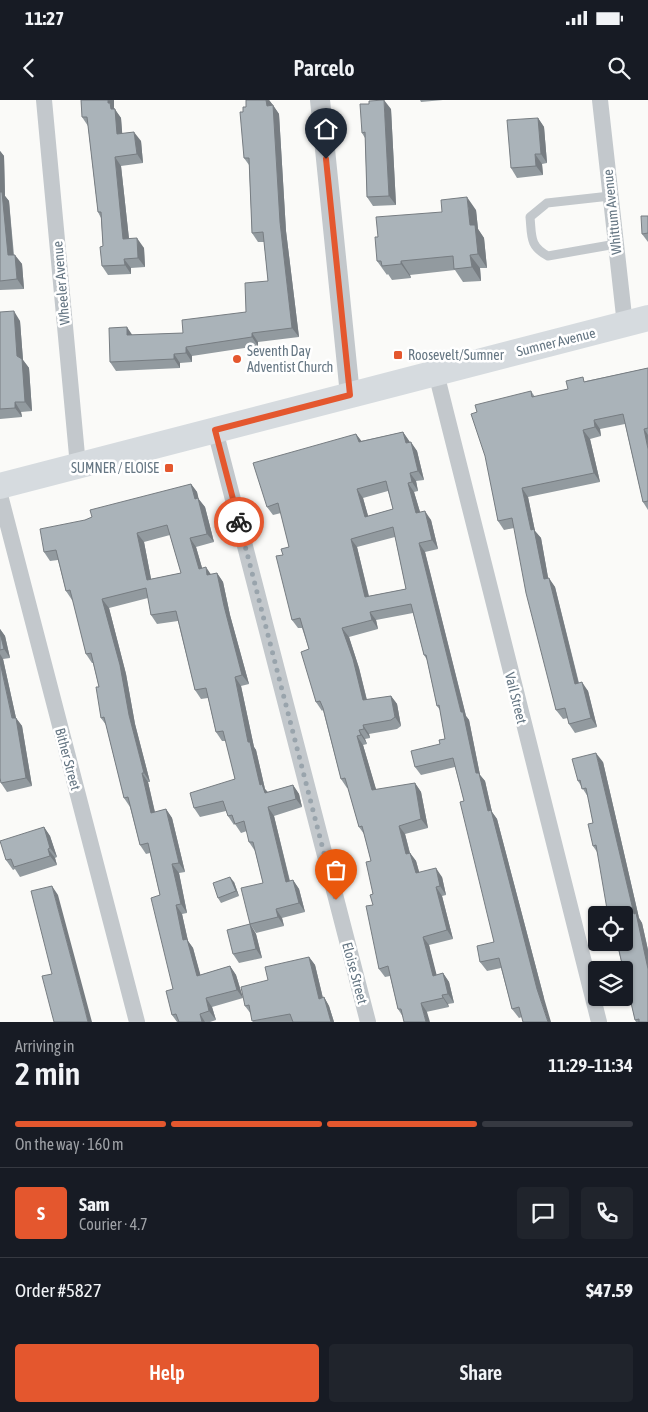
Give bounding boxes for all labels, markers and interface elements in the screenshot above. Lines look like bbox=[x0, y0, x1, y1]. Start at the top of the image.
text: 11:27 bbox=[25, 7, 64, 29]
icon: back bbox=[15, 54, 43, 82]
icon: search bbox=[605, 54, 633, 82]
text: Parcelo bbox=[293, 55, 355, 81]
pin bbox=[305, 108, 347, 159]
icon: home bbox=[312, 115, 340, 143]
street label: Whittum Avenue bbox=[600, 169, 624, 255]
street label: Wheeler Avenue bbox=[49, 240, 73, 326]
street label: Sumner Avenue bbox=[515, 324, 597, 360]
place label: Seventh Day Adventist Church bbox=[247, 343, 333, 375]
place label: Roosevelt/Sumner bbox=[408, 347, 505, 363]
marker: Roosevelt/Sumner bbox=[392, 349, 404, 361]
marker: Seventh Day Adventist Church bbox=[231, 353, 243, 365]
place label: SUMNER / ELOISE bbox=[71, 460, 159, 476]
marker: SUMNER / ELOISE bbox=[163, 462, 175, 474]
courier bbox=[214, 497, 264, 547]
icon: bike bbox=[225, 508, 253, 536]
street label: Vail Street bbox=[502, 671, 530, 725]
street label: Bither Street bbox=[52, 726, 84, 792]
pin bbox=[315, 849, 357, 900]
icon: bag bbox=[322, 856, 350, 884]
map controls bbox=[588, 906, 633, 1006]
button: locate bbox=[588, 906, 633, 951]
street label: Eloise Street bbox=[339, 940, 371, 1006]
button: layers bbox=[588, 961, 633, 1006]
text: Arriving in bbox=[15, 1037, 75, 1055]
text: 11:29–11:34 bbox=[548, 1054, 633, 1076]
text: 2 min bbox=[15, 1055, 80, 1092]
text: On the way · 160 m bbox=[15, 1135, 124, 1153]
button: chat bbox=[517, 1187, 569, 1239]
button: phone bbox=[581, 1187, 633, 1239]
text: Sam bbox=[79, 1193, 110, 1215]
text: S bbox=[37, 1202, 45, 1224]
text: Courier · 4.7 bbox=[79, 1215, 148, 1233]
text: Order #5827 bbox=[15, 1279, 102, 1301]
text: $47.59 bbox=[586, 1279, 633, 1301]
button: Help bbox=[15, 1344, 319, 1402]
button: Share bbox=[329, 1344, 633, 1402]

